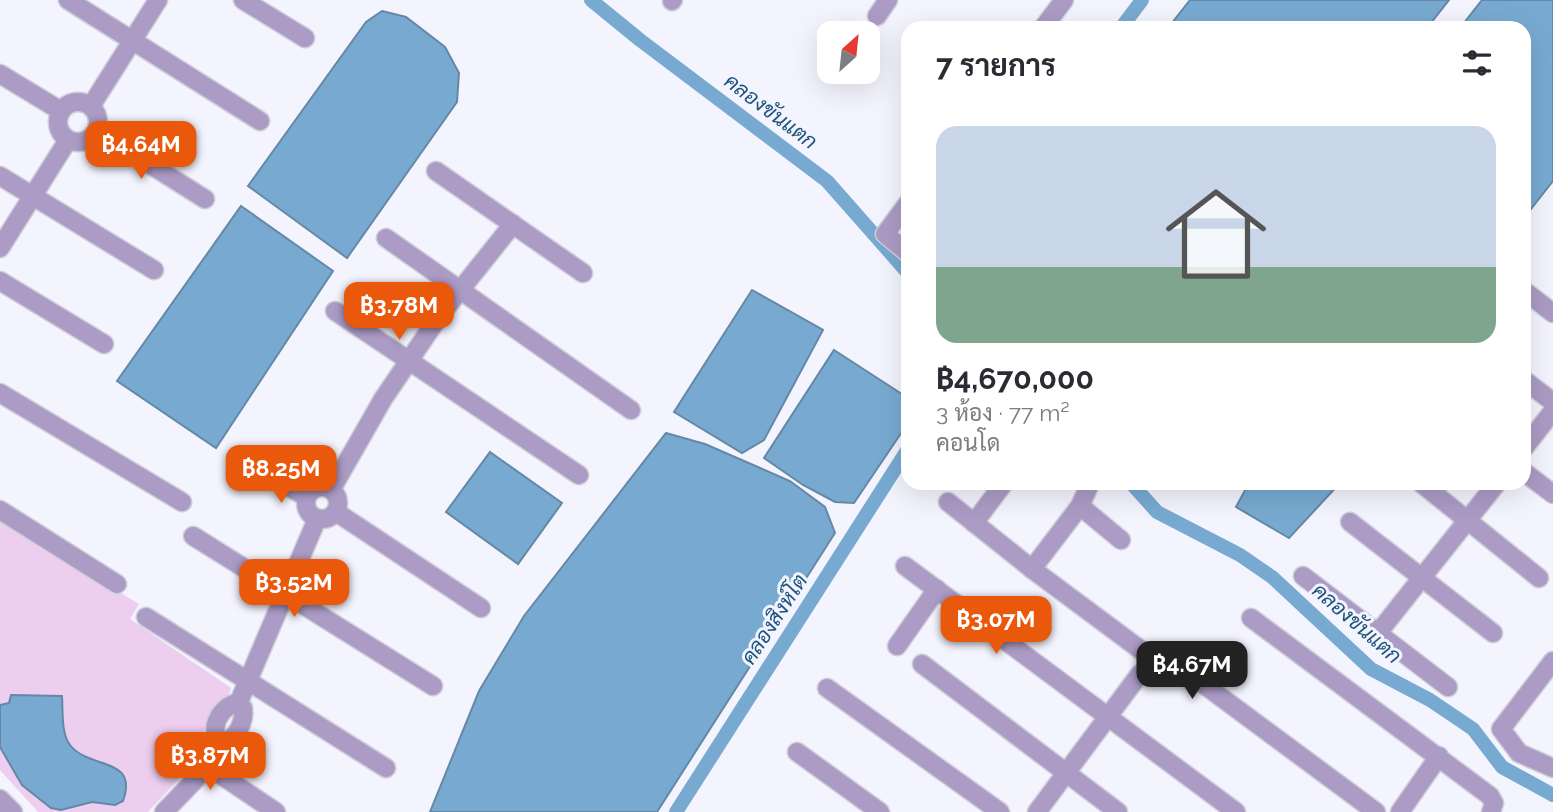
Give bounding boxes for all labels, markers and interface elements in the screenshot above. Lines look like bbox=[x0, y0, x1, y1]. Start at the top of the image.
north arrow bbox=[817, 21, 880, 84]
map controls bbox=[817, 21, 880, 84]
icon: filters bbox=[1458, 44, 1496, 82]
text: 7 รายการ bbox=[936, 48, 1056, 83]
water label: คลองขันแตก bbox=[720, 68, 822, 154]
pin: ฿4.64M bbox=[84, 122, 198, 181]
text: ฿4.64M bbox=[101, 130, 181, 157]
icon: home bbox=[1153, 171, 1279, 297]
pin: ฿3.78M bbox=[342, 282, 456, 342]
text: ฿3.78M bbox=[360, 291, 438, 318]
text: ฿4,670,000 bbox=[936, 361, 1094, 396]
text: 3 ห้อง · 77 m² bbox=[936, 399, 1069, 426]
text: คอนโด bbox=[936, 429, 1000, 456]
pin: ฿8.25M bbox=[224, 446, 338, 505]
text: ฿8.25M bbox=[242, 454, 320, 481]
pin: ฿3.52M bbox=[237, 560, 351, 619]
text: ฿3.52M bbox=[255, 568, 333, 595]
water label: คลองสิงห์โต bbox=[735, 569, 812, 669]
water label: คลองขันแตก bbox=[1307, 578, 1407, 668]
pin: ฿3.07M bbox=[939, 596, 1053, 656]
text: ฿3.07M bbox=[957, 605, 1035, 632]
pin: ฿4.67M bbox=[1135, 642, 1249, 701]
text: ฿4.67M bbox=[1153, 650, 1231, 677]
pin: ฿3.87M bbox=[153, 732, 267, 792]
text: ฿3.87M bbox=[171, 741, 249, 768]

